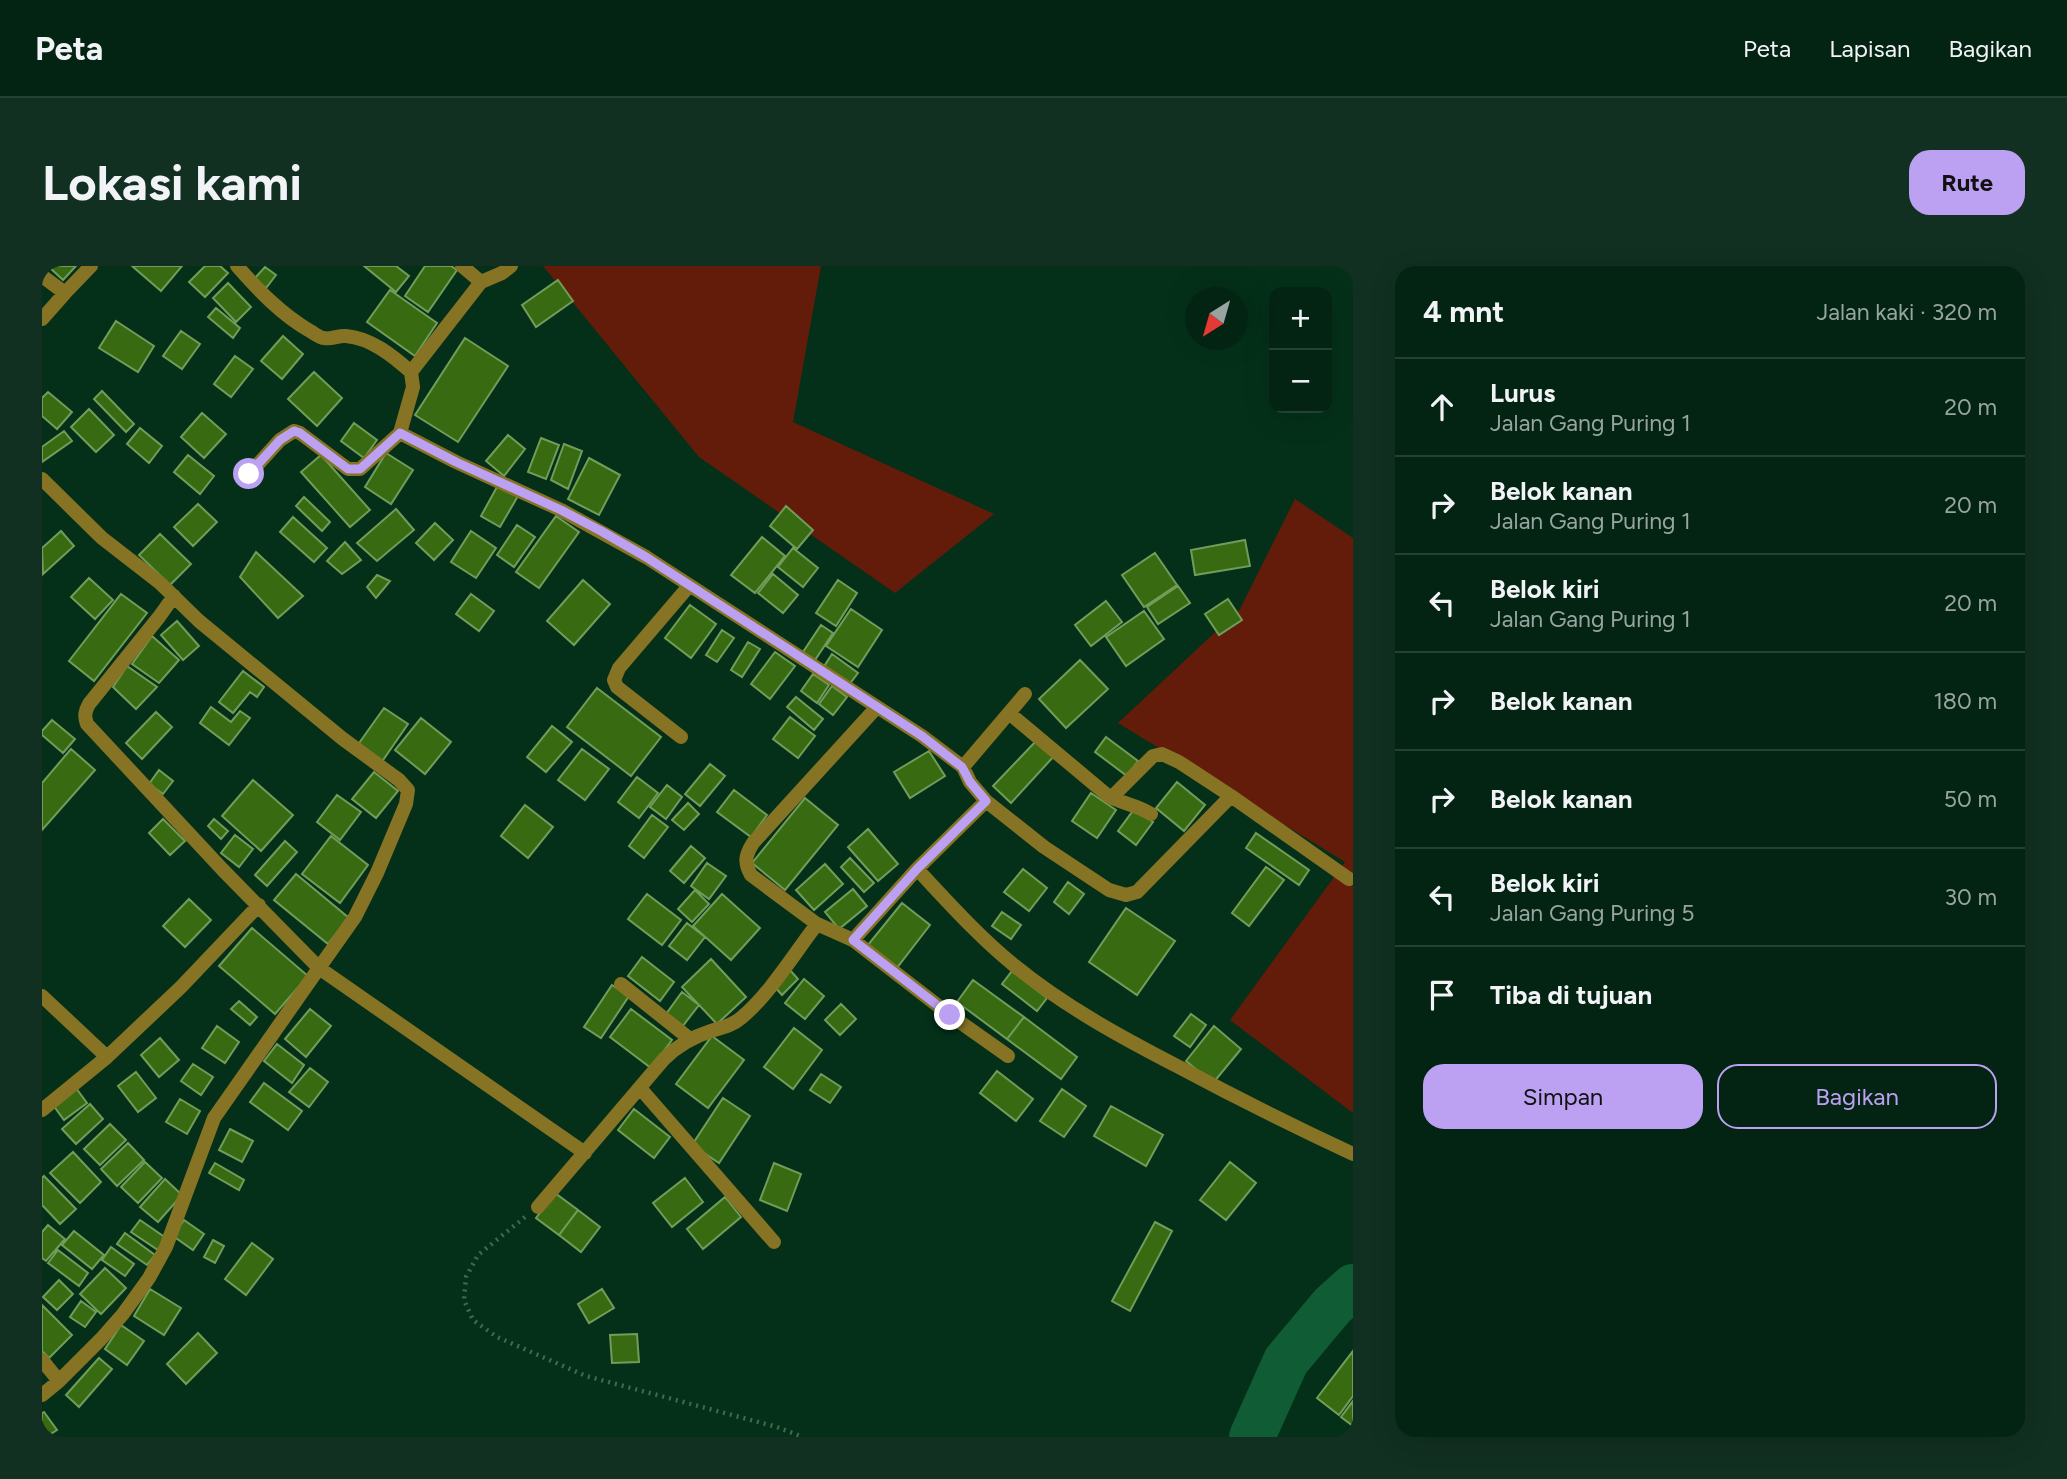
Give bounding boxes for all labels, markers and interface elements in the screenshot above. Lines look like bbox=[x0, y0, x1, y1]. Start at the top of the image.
text: Peta bbox=[35, 29, 103, 68]
text: Peta bbox=[1743, 34, 1791, 63]
text: Lapisan bbox=[1829, 34, 1910, 63]
text: Bagikan bbox=[1948, 34, 2032, 63]
button: Rute bbox=[1909, 150, 2025, 215]
text: Lokasi kami bbox=[42, 153, 302, 212]
north arrow bbox=[1185, 287, 1248, 350]
map controls bbox=[1269, 287, 1332, 413]
button: + bbox=[1269, 287, 1332, 350]
text: 4 mnt bbox=[1423, 293, 1504, 330]
text: Jalan kaki · 320 m bbox=[1816, 298, 1997, 326]
button: − bbox=[1269, 350, 1332, 413]
text: Lurus bbox=[1490, 377, 1555, 409]
icon: ahead bbox=[1423, 388, 1461, 426]
text: 20 m bbox=[1944, 393, 1997, 421]
text: Jalan Gang Puring 1 bbox=[1490, 409, 1691, 437]
route start bbox=[233, 458, 264, 489]
text: Belok kanan bbox=[1490, 475, 1633, 507]
icon: right bbox=[1423, 486, 1461, 524]
text: 20 m bbox=[1944, 491, 1997, 519]
text: Jalan Gang Puring 1 bbox=[1490, 507, 1691, 535]
text: Belok kiri bbox=[1490, 573, 1599, 605]
icon: left bbox=[1423, 584, 1461, 622]
text: 20 m bbox=[1944, 589, 1997, 617]
text: Jalan Gang Puring 1 bbox=[1490, 605, 1691, 633]
icon: right bbox=[1423, 682, 1461, 720]
text: Belok kanan bbox=[1490, 685, 1633, 717]
text: 180 m bbox=[1933, 687, 1997, 715]
icon: right bbox=[1423, 780, 1461, 818]
text: Belok kanan bbox=[1490, 783, 1633, 815]
text: 50 m bbox=[1944, 785, 1997, 813]
text: Belok kiri bbox=[1490, 867, 1599, 899]
icon: left bbox=[1423, 878, 1461, 916]
text: 30 m bbox=[1944, 883, 1997, 911]
text: Jalan Gang Puring 5 bbox=[1490, 899, 1695, 927]
icon: arrive bbox=[1423, 976, 1461, 1014]
text: Tiba di tujuan bbox=[1490, 979, 1652, 1011]
route end bbox=[934, 999, 965, 1030]
button: Simpan bbox=[1423, 1064, 1703, 1129]
button: Bagikan bbox=[1717, 1064, 1997, 1129]

